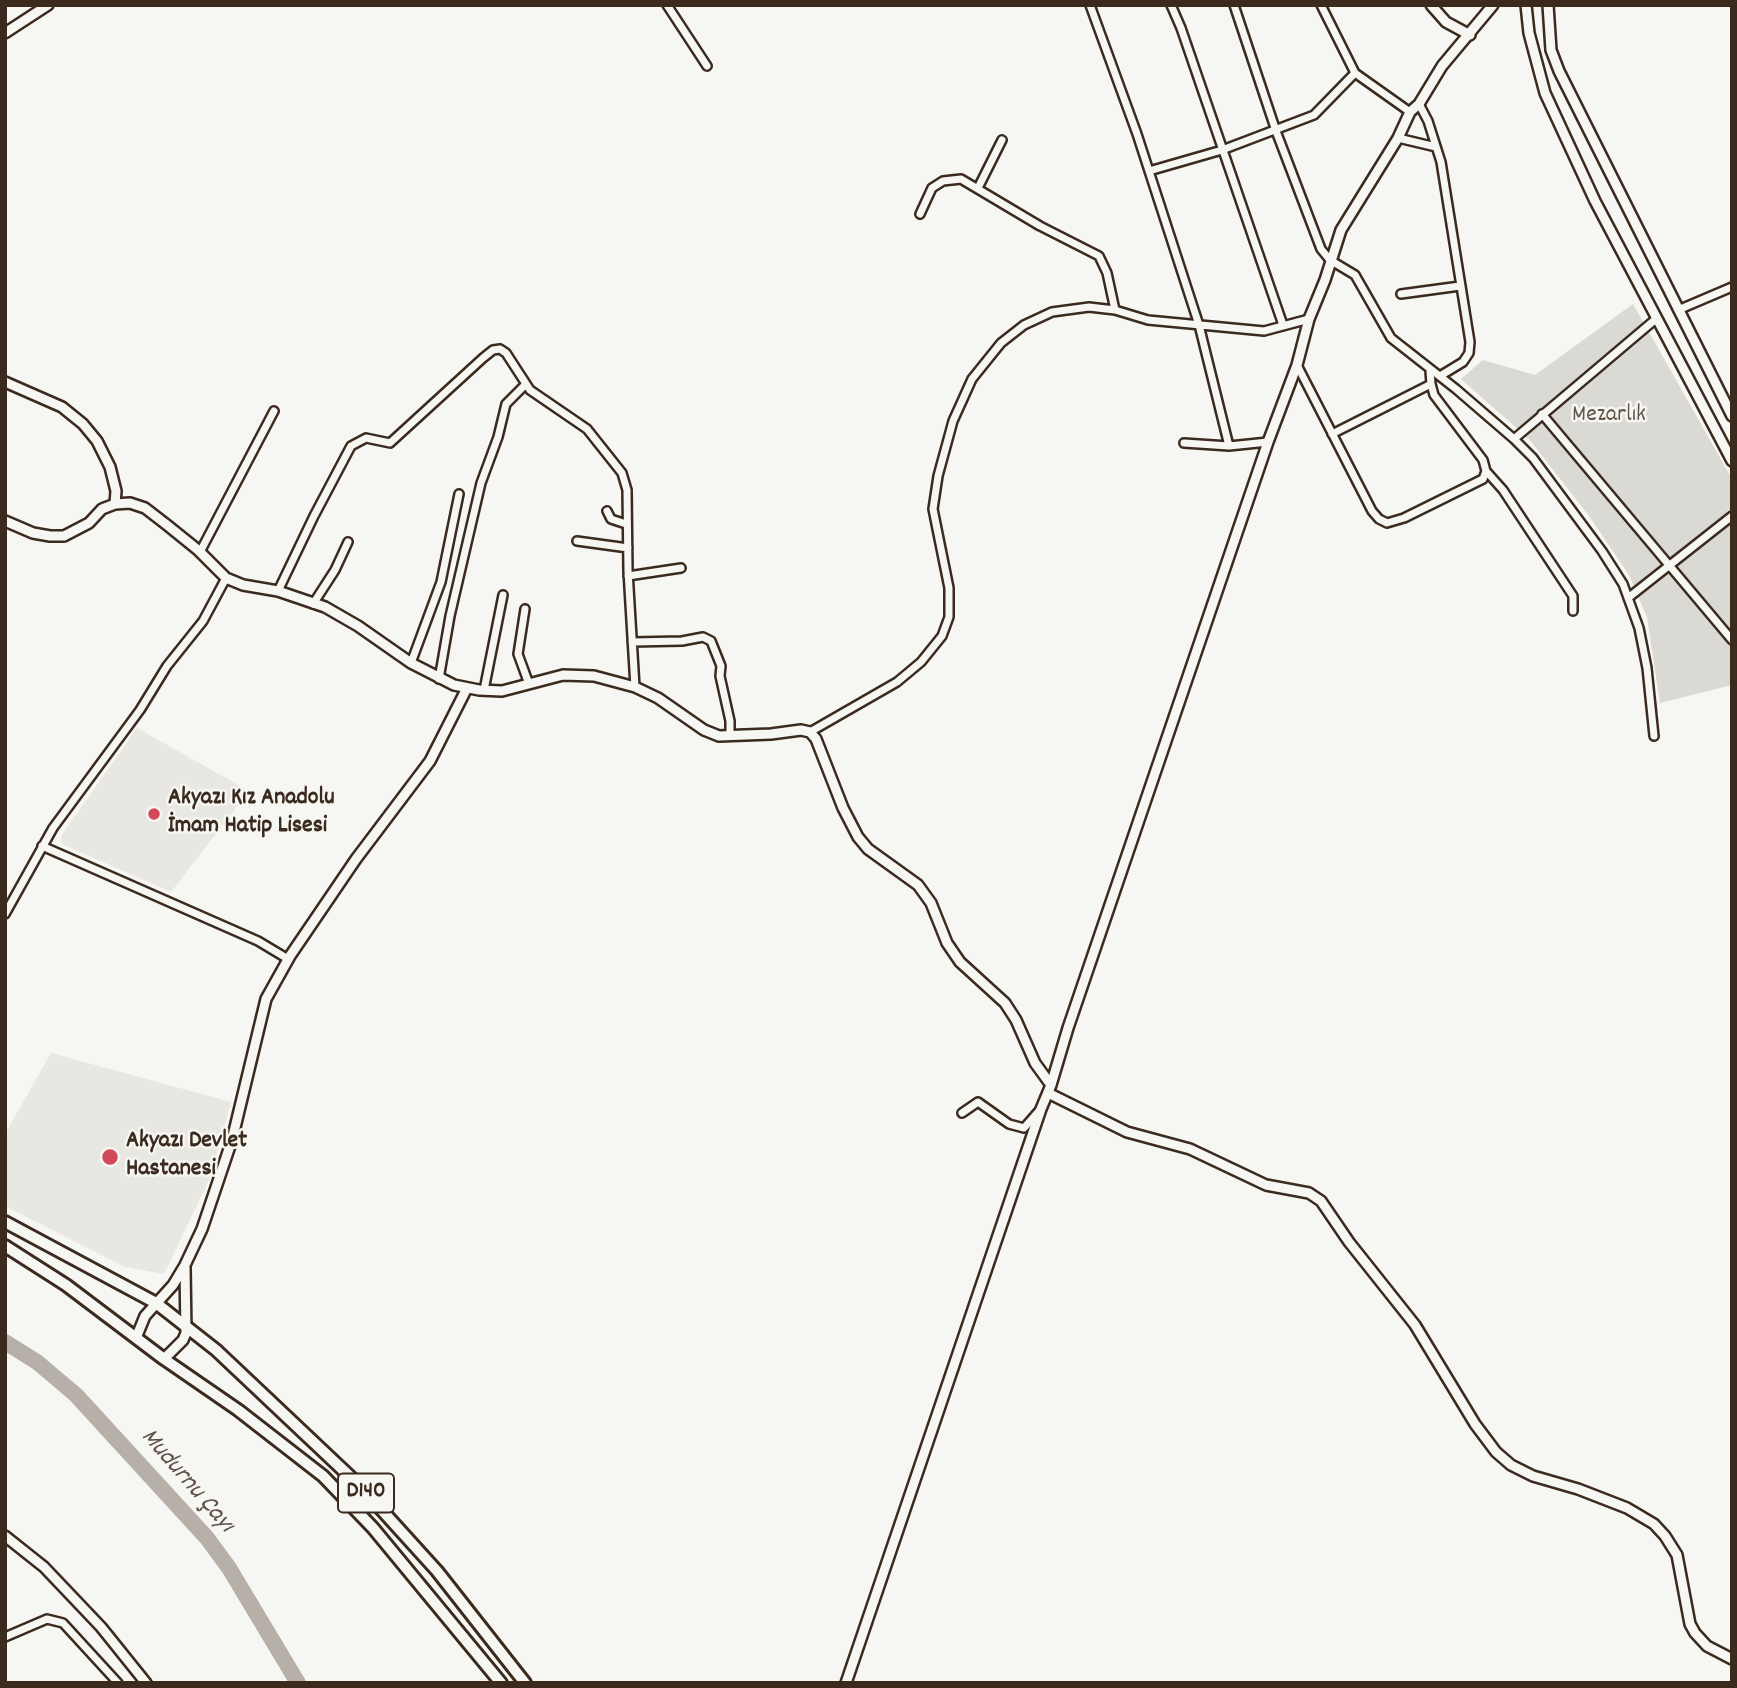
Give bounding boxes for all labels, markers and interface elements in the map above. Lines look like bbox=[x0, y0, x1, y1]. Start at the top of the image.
park label: Mezarlık bbox=[1572, 403, 1646, 431]
place label: Akyazı Kız Anadolu İmam Hatip Lisesi bbox=[168, 786, 335, 842]
marker: Akyazı Kız Anadolu İmam Hatip Lisesi bbox=[146, 806, 162, 822]
place label: Akyazı Devlet Hastanesi bbox=[126, 1129, 247, 1185]
marker: Akyazı Devlet Hastanesi bbox=[100, 1147, 120, 1167]
water label: Mudurnu Çayı bbox=[132, 1423, 240, 1541]
road number: D140 bbox=[338, 1474, 394, 1512]

